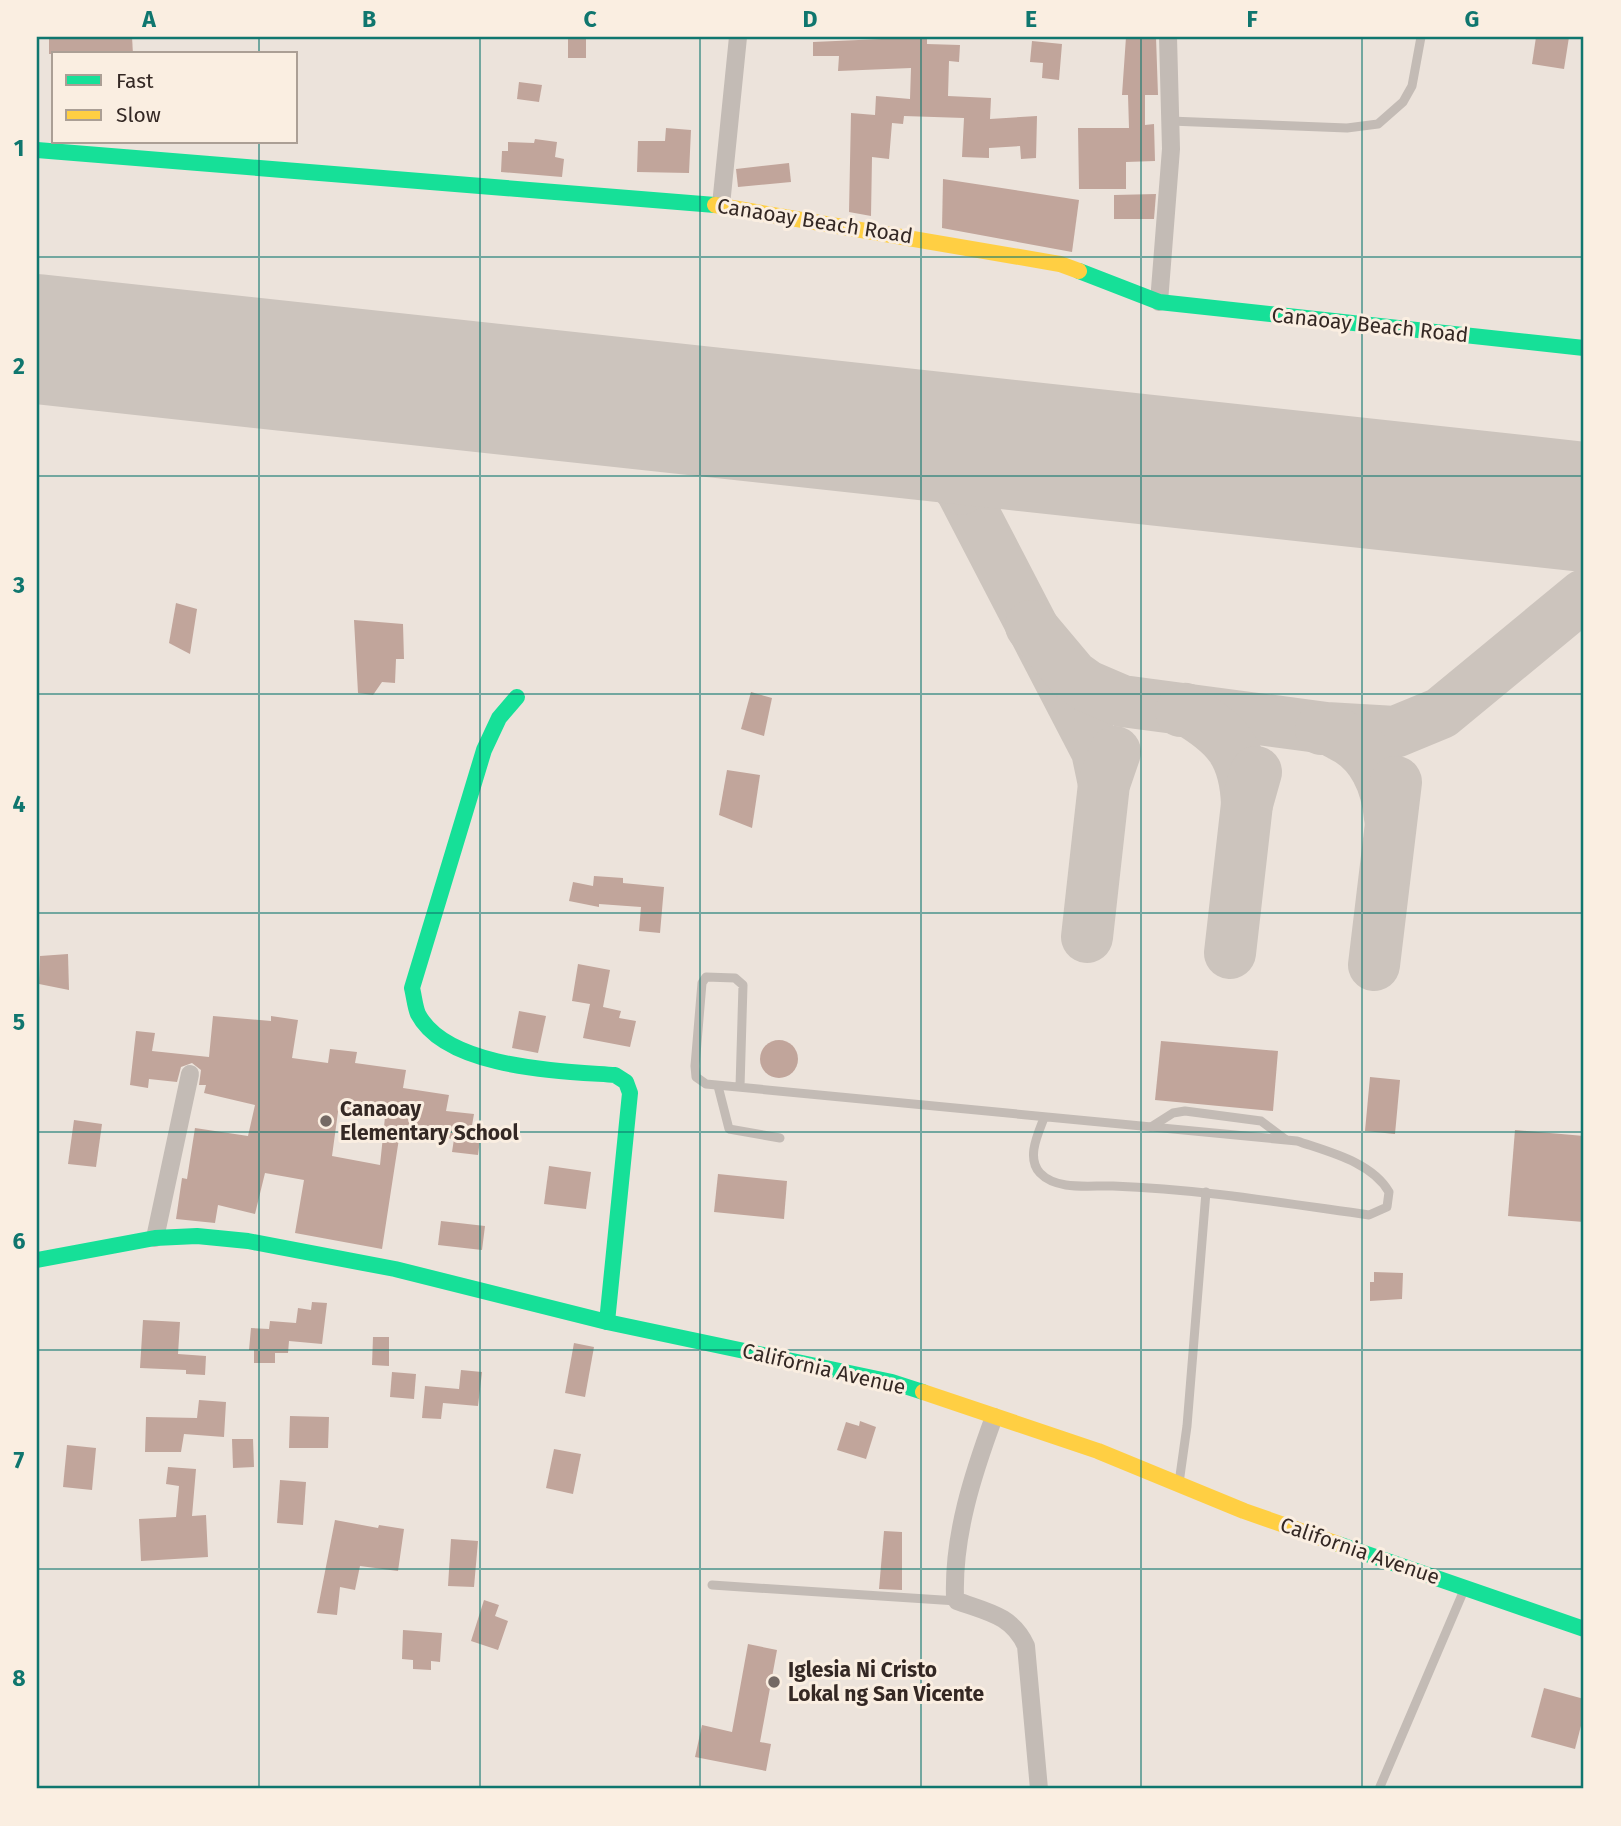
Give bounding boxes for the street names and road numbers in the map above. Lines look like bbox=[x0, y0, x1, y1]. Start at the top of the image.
street label: Canaoay Beach Road bbox=[715, 193, 915, 249]
street label: Canaoay Beach Road bbox=[1270, 302, 1470, 348]
street label: California Avenue bbox=[740, 1338, 908, 1400]
street label: California Avenue bbox=[1277, 1512, 1443, 1590]

